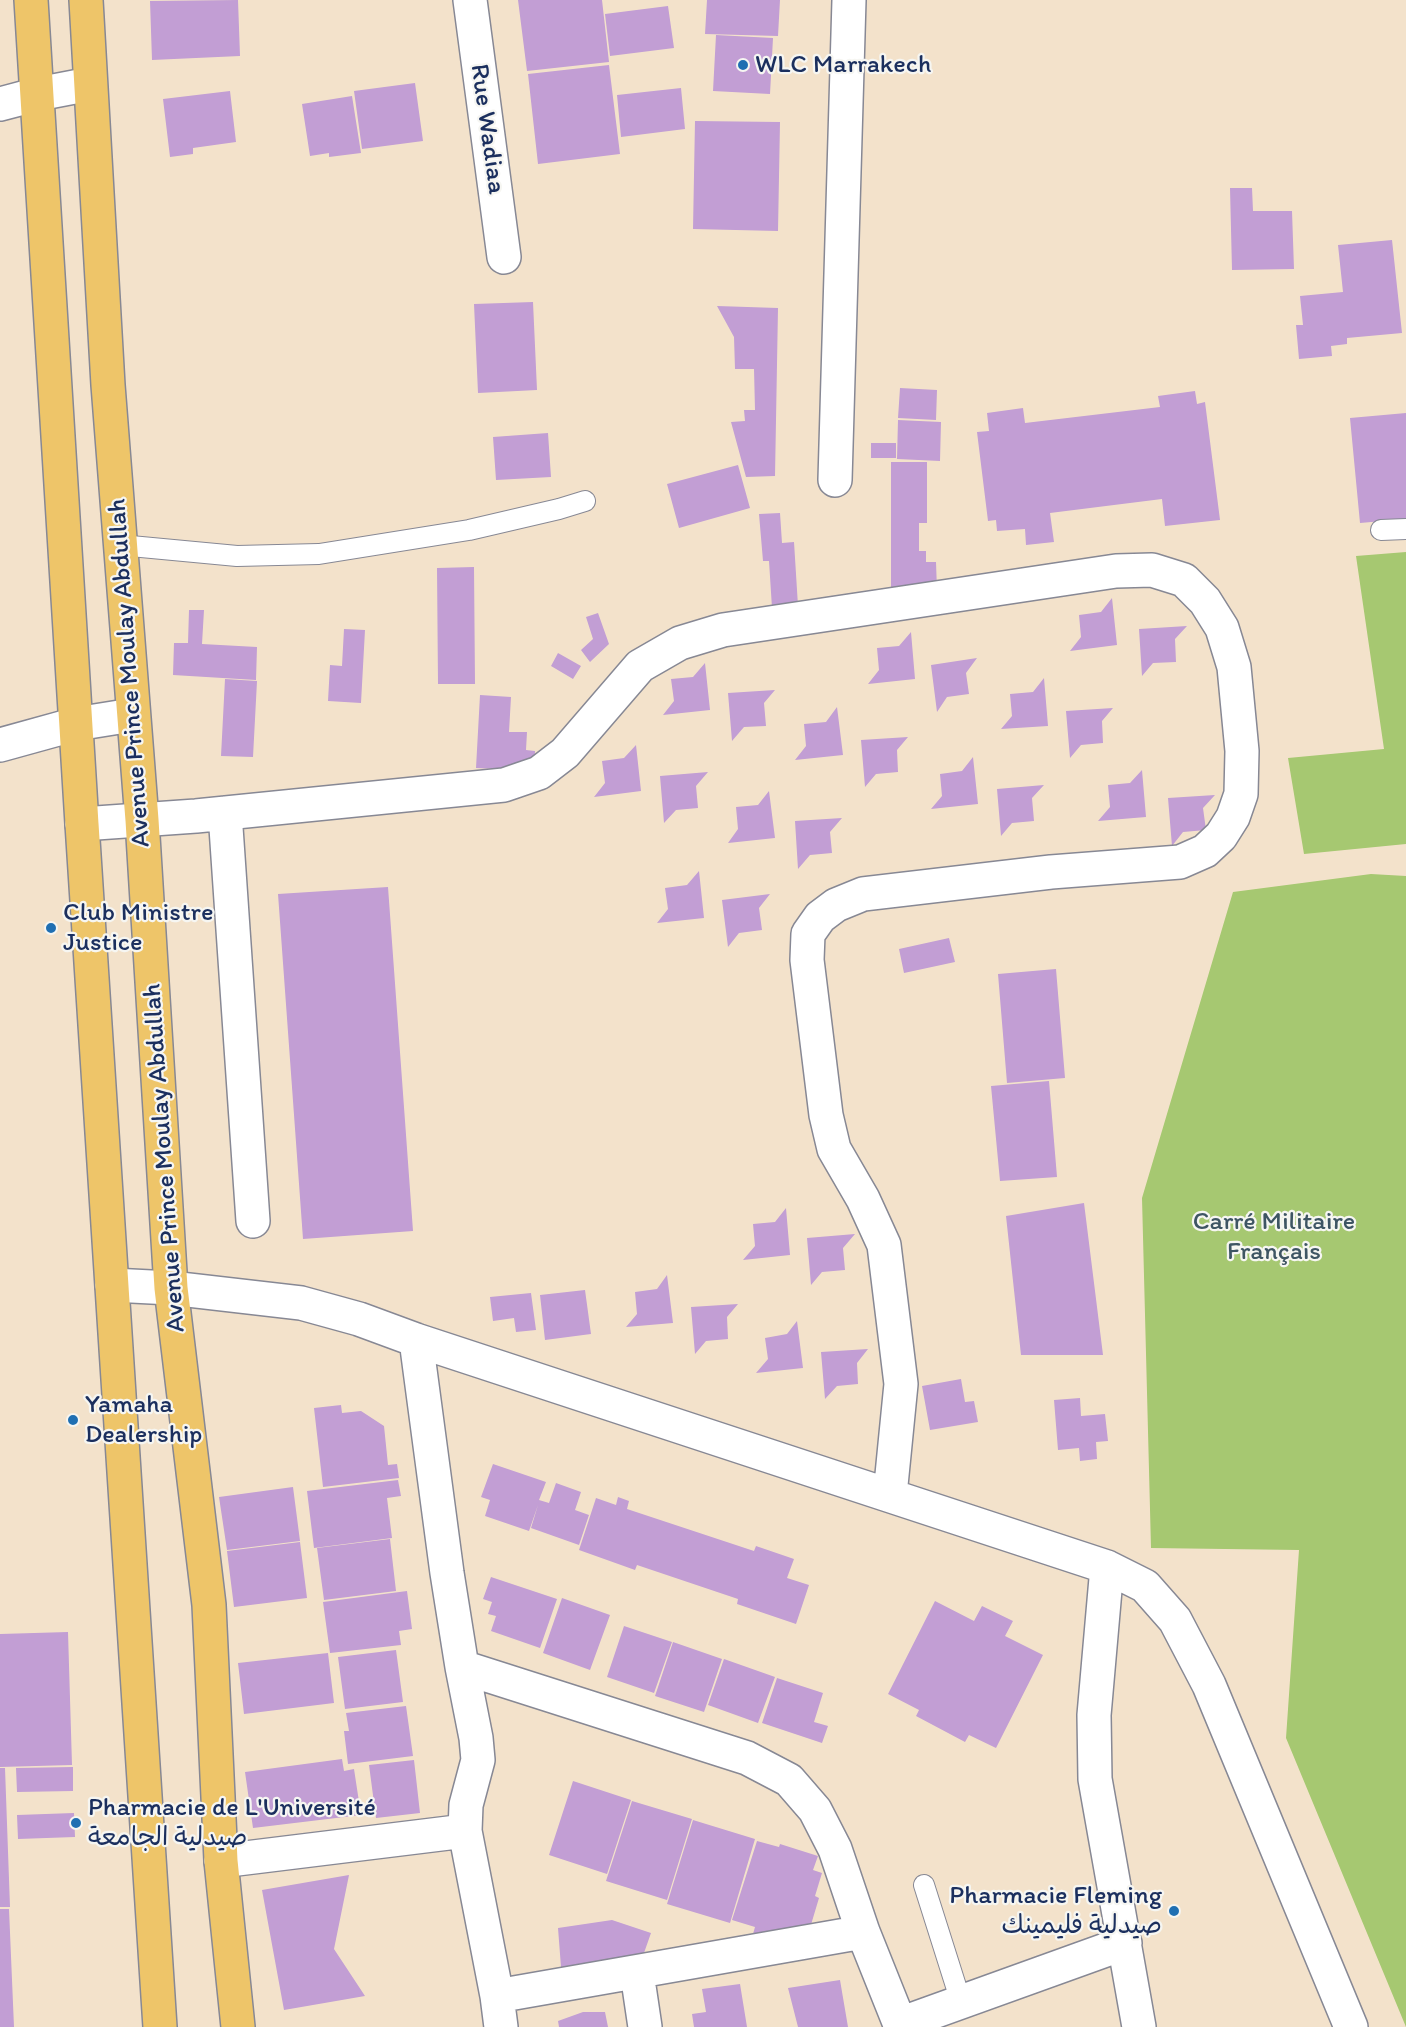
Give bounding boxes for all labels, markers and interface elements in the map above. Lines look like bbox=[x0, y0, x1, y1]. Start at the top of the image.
place label: WLC Marrakech bbox=[755, 49, 931, 81]
marker: WLC Marrakech bbox=[736, 58, 750, 72]
street label: Rue Wadiaa bbox=[462, 62, 512, 196]
street label: Avenue Prince Moulay Abdullah bbox=[102, 498, 158, 848]
place label: Club Ministre Justice bbox=[63, 897, 213, 958]
marker: Club Ministre Justice bbox=[44, 921, 58, 935]
street label: Avenue Prince Moulay Abdullah bbox=[137, 983, 193, 1333]
park label: Carré Militaire Français bbox=[1193, 1206, 1355, 1268]
place label: Yamaha Dealership bbox=[85, 1389, 202, 1450]
marker: Yamaha Dealership bbox=[66, 1413, 80, 1427]
place label: Pharmacie de L'Université صيدلية الجامعة bbox=[88, 1792, 376, 1853]
marker: Pharmacie de L'Université صيدلية الجامعة bbox=[69, 1816, 83, 1830]
place label: Pharmacie Fleming صيدلية فليمينك bbox=[949, 1880, 1162, 1942]
marker: Pharmacie Fleming صيدلية فليمينك bbox=[1167, 1904, 1181, 1918]

